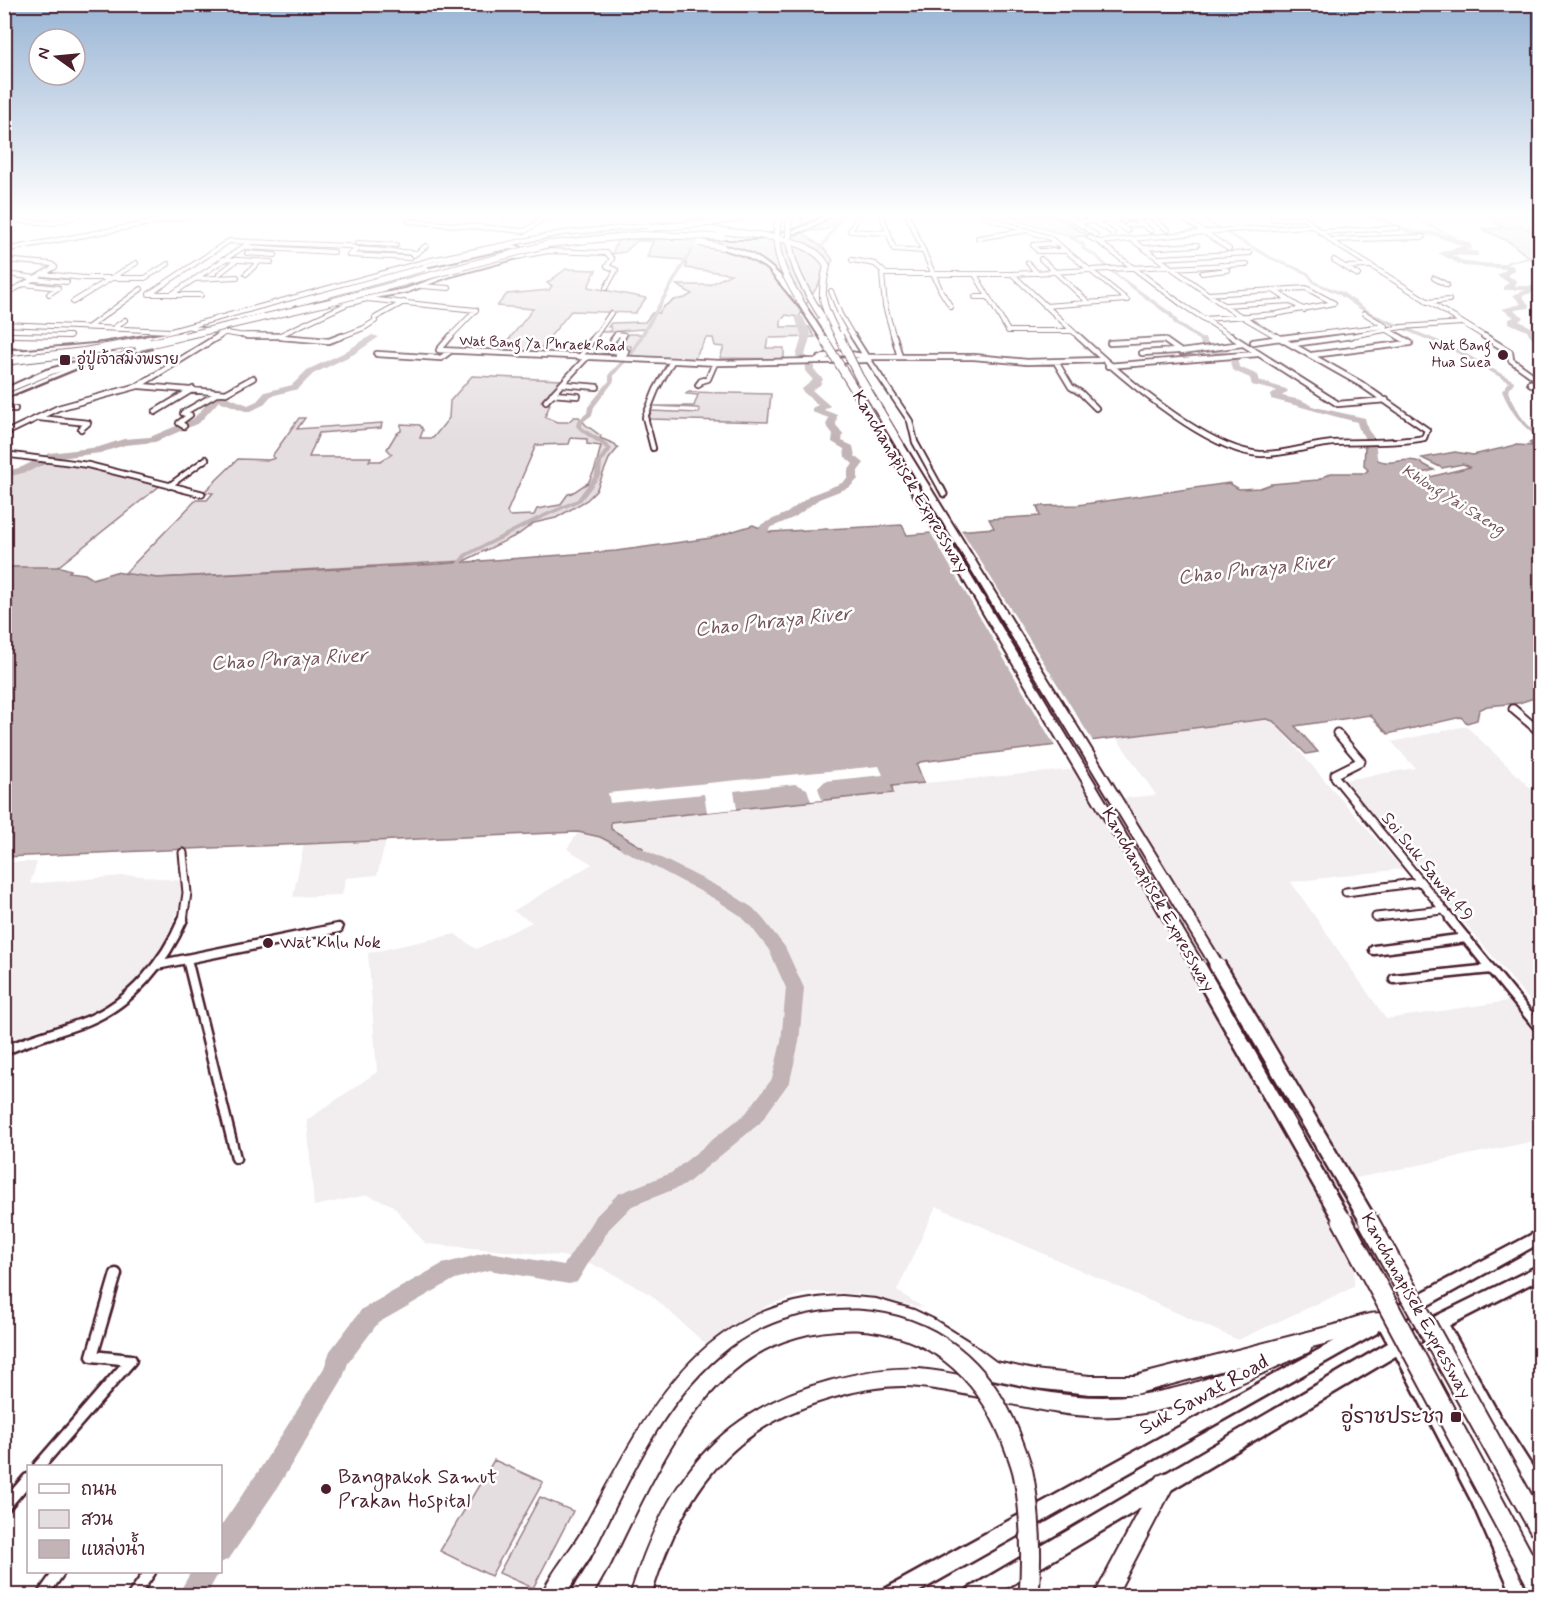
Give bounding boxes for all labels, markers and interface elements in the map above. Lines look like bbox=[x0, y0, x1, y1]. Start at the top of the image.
north arrow bbox=[27, 27, 87, 87]
text: N bbox=[32, 46, 55, 61]
street label: Wat Bang Ya Phraek Road bbox=[459, 331, 625, 358]
place label: Wat Bang Hua Suea bbox=[1429, 336, 1491, 373]
marker: Wat Bang Hua Suea bbox=[1496, 348, 1510, 362]
place label: อู่ปู่เจ้าสมิงพราย bbox=[77, 349, 179, 370]
marker: อู่ปู่เจ้าสมิงพราย bbox=[58, 353, 72, 367]
street label: Kanchanapisek Expressway bbox=[846, 386, 974, 578]
water label: Khlong Yai Saeng bbox=[1396, 460, 1509, 542]
water label: Chao Phraya River bbox=[1177, 548, 1338, 592]
water label: Chao Phraya River bbox=[694, 600, 855, 644]
water label: Chao Phraya River bbox=[210, 642, 371, 678]
street label: Kanchanapisek Expressway bbox=[1095, 804, 1221, 996]
street label: Soi Suk Sawat 49 bbox=[1375, 807, 1479, 927]
place label: Wat Khlu Nok bbox=[280, 931, 381, 955]
marker: Wat Khlu Nok bbox=[261, 936, 275, 950]
street label: Kanchanapisek Expressway bbox=[1355, 1209, 1477, 1403]
street label: Suk Sawat Road bbox=[1134, 1348, 1274, 1442]
place label: อู่ราชประชา bbox=[1341, 1403, 1444, 1432]
marker: อู่ราชประชา bbox=[1449, 1410, 1463, 1424]
place label: Bangpakok Samut Prakan Hospital bbox=[338, 1463, 497, 1515]
legend bbox=[27, 1465, 222, 1573]
text: ถนน bbox=[81, 1478, 116, 1502]
marker: Bangpakok Samut Prakan Hospital bbox=[319, 1482, 333, 1496]
text: สวน bbox=[81, 1508, 113, 1532]
text: แหล่งน้ำ bbox=[81, 1532, 145, 1562]

